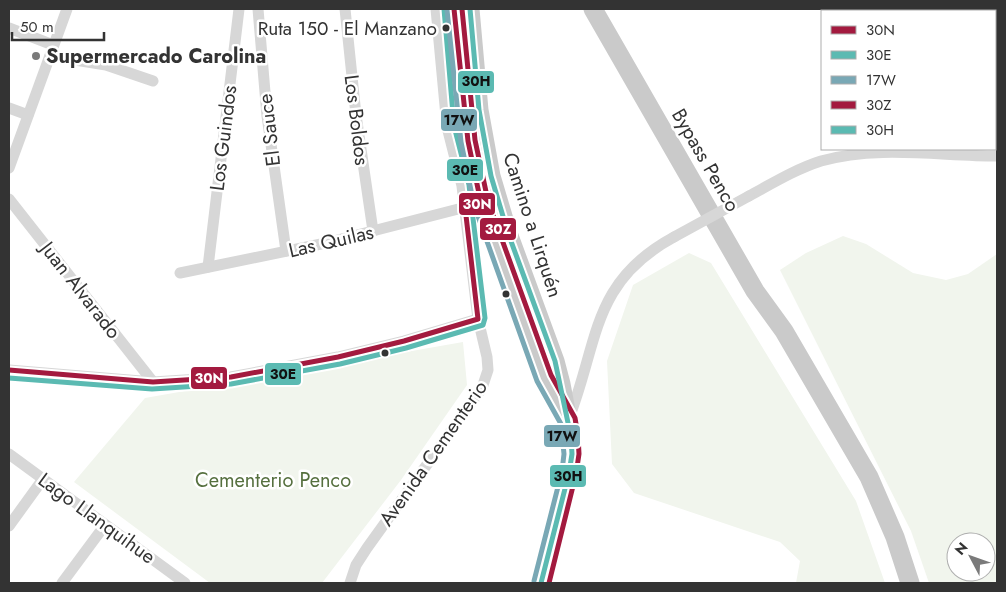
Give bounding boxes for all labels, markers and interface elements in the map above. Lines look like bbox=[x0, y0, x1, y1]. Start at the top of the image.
scale bar bbox=[12, 10, 105, 42]
legend bbox=[821, 10, 996, 150]
place label: Ruta 150 - El Manzano bbox=[258, 15, 437, 42]
text: 50 m bbox=[20, 16, 54, 38]
text: 30N bbox=[866, 19, 895, 41]
marker: Ruta 150 - El Manzano bbox=[441, 23, 451, 33]
place label: Supermercado Carolina bbox=[46, 42, 266, 71]
text: 30E bbox=[866, 44, 891, 66]
marker: Supermercado Carolina bbox=[30, 50, 42, 62]
text: 17W bbox=[866, 69, 896, 91]
line badge: 30H bbox=[457, 70, 495, 94]
text: 30H bbox=[462, 71, 490, 91]
street label: Los Boldos bbox=[337, 73, 376, 167]
street label: Los Guindos bbox=[203, 84, 244, 192]
street label: El Sauce bbox=[251, 92, 288, 168]
text: 30Z bbox=[866, 94, 891, 116]
street label: Bypass Penco bbox=[664, 103, 747, 217]
line badge: 17W bbox=[440, 108, 478, 132]
text: 17W bbox=[444, 110, 475, 130]
text: 30H bbox=[866, 119, 894, 141]
street label: Camino a Lirquén bbox=[495, 149, 570, 301]
line badge: 30E bbox=[446, 158, 484, 182]
text: 30E bbox=[452, 160, 478, 180]
line badge: 30N bbox=[458, 192, 496, 216]
text: 30N bbox=[462, 194, 492, 214]
line badge: 30Z bbox=[479, 217, 517, 241]
street label: Las Quilas bbox=[286, 218, 377, 265]
text: 30Z bbox=[485, 219, 512, 239]
street label: Juan Alvarado bbox=[31, 233, 128, 345]
unlabelled marker bbox=[501, 289, 511, 299]
unlabelled marker bbox=[380, 348, 390, 358]
line badge: 30E bbox=[264, 362, 302, 386]
text: 30E bbox=[270, 364, 296, 384]
line badge: 30N bbox=[190, 366, 228, 390]
text: 30N bbox=[194, 368, 224, 388]
street label: Avenida Cementerio bbox=[372, 374, 495, 532]
line badge: 17W bbox=[543, 424, 581, 448]
text: 17W bbox=[547, 426, 578, 446]
line badge: 30H bbox=[549, 464, 587, 488]
street label: Lago Llanquihue bbox=[32, 466, 161, 571]
park label: Cementerio Penco bbox=[195, 466, 351, 495]
text: 30H bbox=[554, 466, 582, 486]
north arrow bbox=[946, 532, 996, 582]
text: N bbox=[950, 538, 972, 559]

